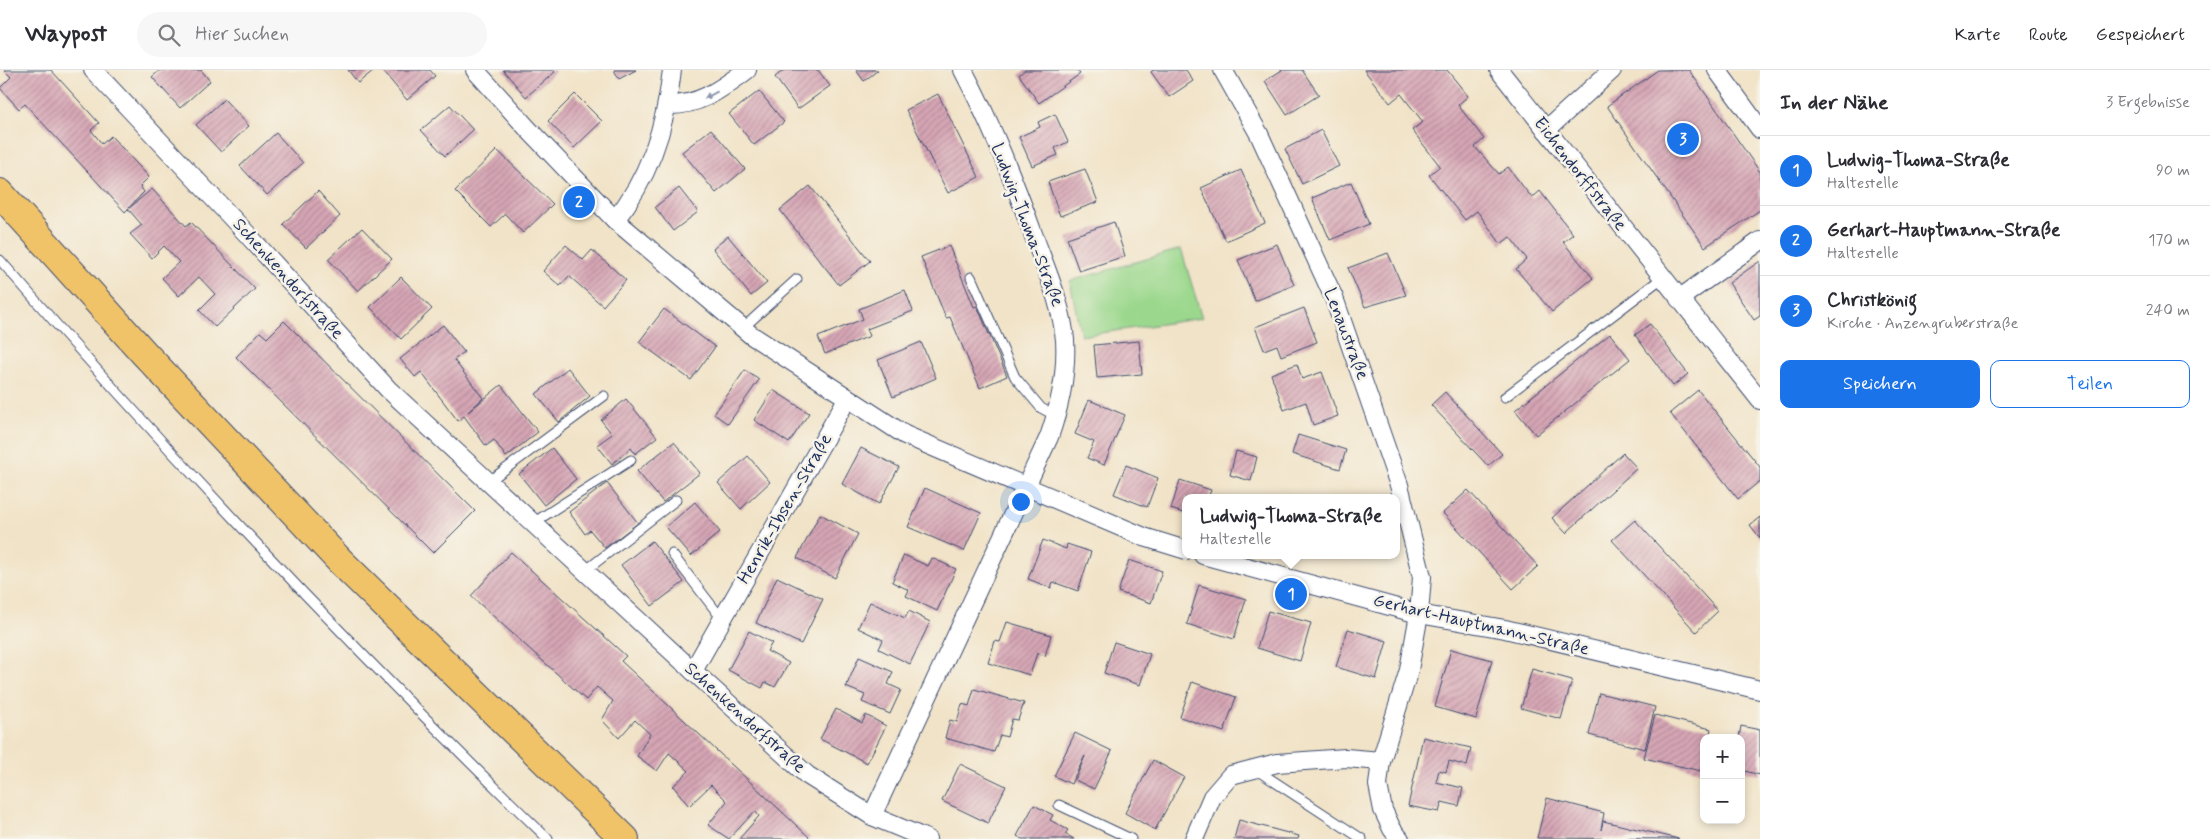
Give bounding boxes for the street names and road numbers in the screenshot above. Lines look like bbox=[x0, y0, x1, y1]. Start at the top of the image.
street label: Eichendorffstraße bbox=[1528, 112, 1632, 236]
street label: Ludwig-Thoma-Straße bbox=[985, 140, 1069, 310]
street label: Schenkendorfstraße bbox=[227, 213, 349, 345]
street label: Lenaustraße bbox=[1318, 285, 1375, 383]
street label: Henrik-Ibsen-Straße bbox=[732, 429, 838, 589]
street label: Gerhart-Hauptmann-Straße bbox=[1371, 588, 1592, 662]
street label: Schenkendorfstraße bbox=[679, 657, 811, 779]

